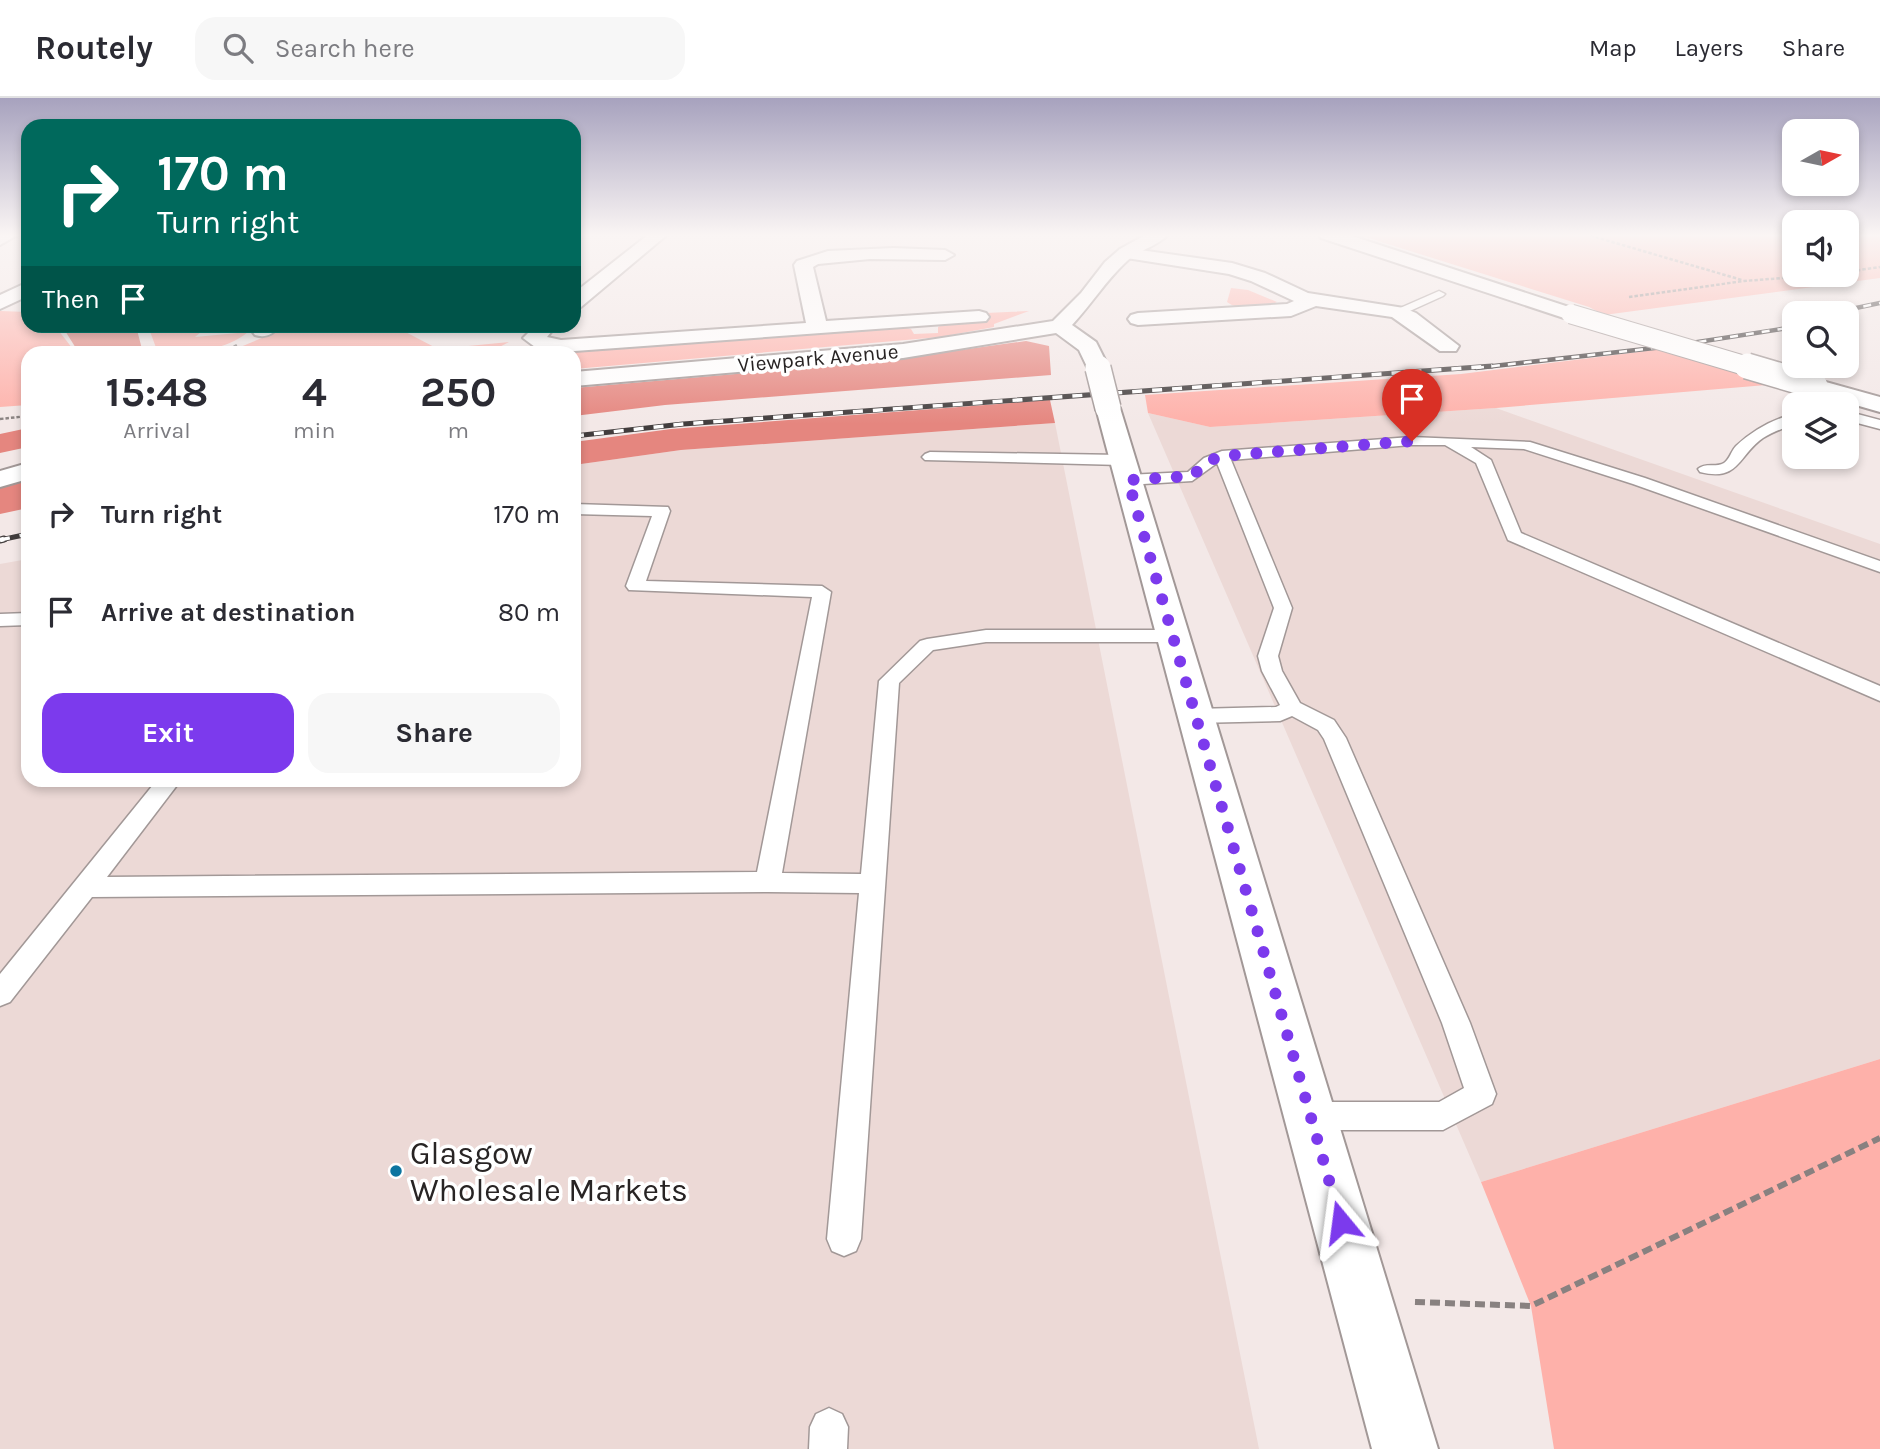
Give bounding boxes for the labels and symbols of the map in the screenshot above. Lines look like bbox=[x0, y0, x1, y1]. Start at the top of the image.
north arrow bbox=[1782, 119, 1858, 196]
street label: Viewpark Avenue bbox=[737, 339, 899, 377]
pin bbox=[1382, 369, 1442, 441]
place label: Glasgow Wholesale Markets bbox=[410, 1135, 688, 1209]
marker: Glasgow Wholesale Markets bbox=[388, 1163, 404, 1179]
position arrow bbox=[1304, 1185, 1378, 1259]

